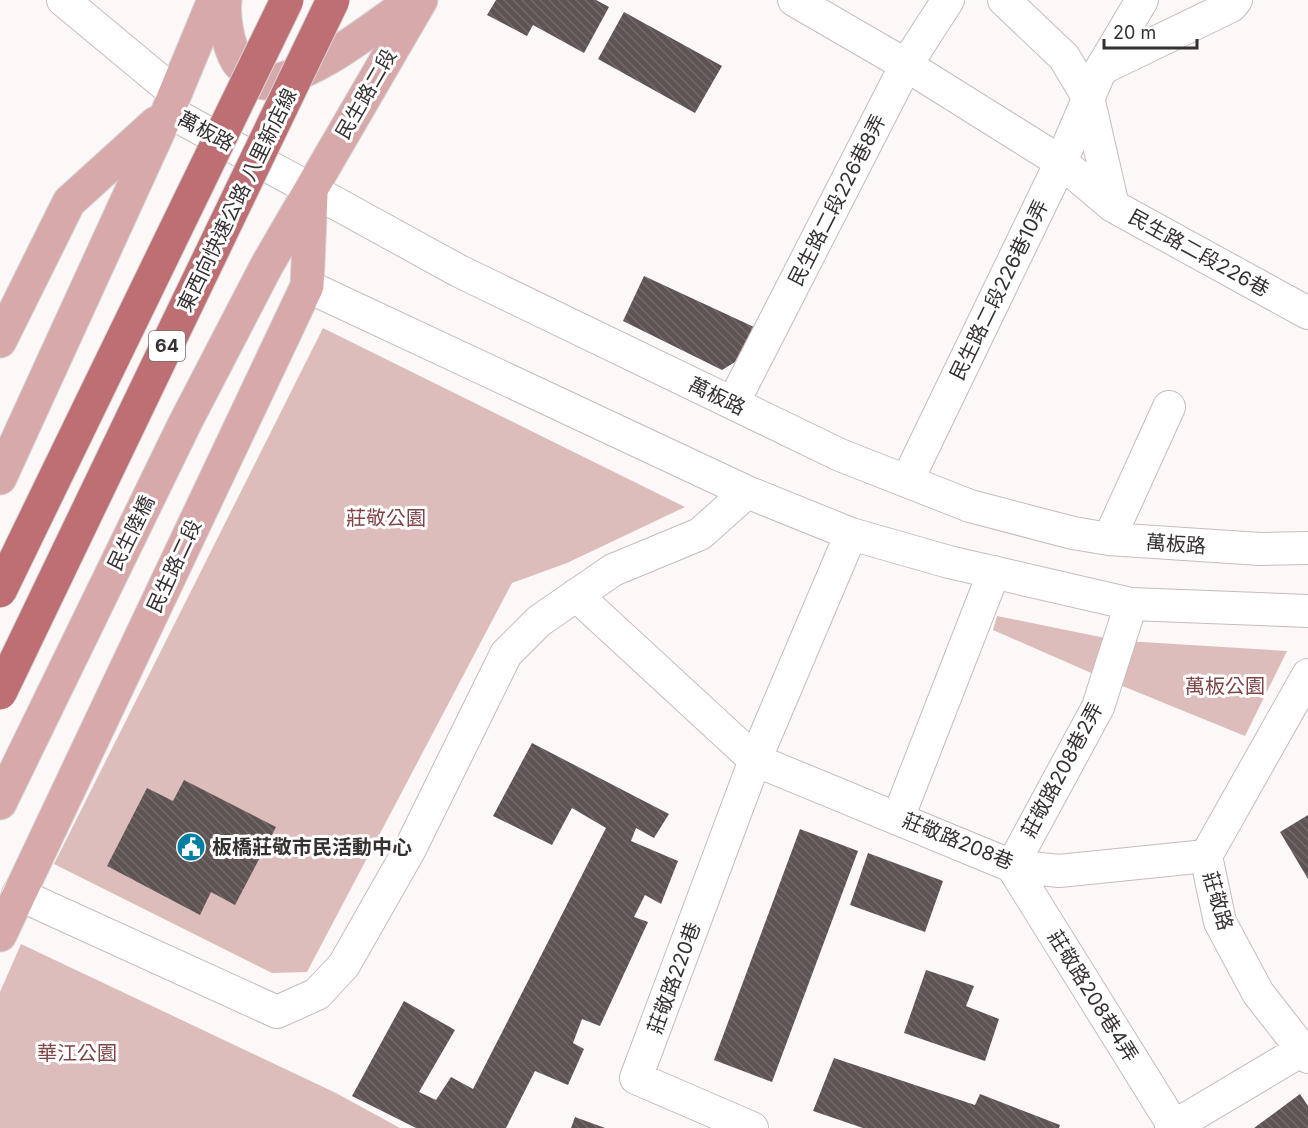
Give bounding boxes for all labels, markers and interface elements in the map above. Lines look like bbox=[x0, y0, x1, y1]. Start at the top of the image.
scale bar bbox=[1104, 12, 1197, 50]
text: 20 m bbox=[1113, 22, 1156, 43]
street label: 民生路二段 bbox=[331, 45, 401, 143]
street label: 東西向快速公路 八里新店線 bbox=[172, 84, 302, 316]
street label: 萬板路 bbox=[174, 106, 238, 156]
street label: 民生路二段226巷8弄 bbox=[783, 110, 891, 290]
street label: 民生路二段226巷10弄 bbox=[945, 196, 1053, 384]
street label: 民生路二段226巷 bbox=[1125, 204, 1273, 302]
road number: 64 bbox=[149, 331, 185, 361]
street label: 萬板路 bbox=[685, 372, 749, 420]
street label: 民生陸橋 bbox=[103, 492, 159, 574]
park label: 莊敬公園 bbox=[346, 506, 426, 530]
street label: 民生路二段 bbox=[142, 516, 206, 616]
street label: 萬板路 bbox=[1145, 530, 1207, 558]
park label: 萬板公園 bbox=[1185, 674, 1265, 698]
street label: 莊敬路208巷2弄 bbox=[1016, 698, 1108, 842]
street label: 莊敬路208巷 bbox=[899, 808, 1017, 874]
public building icon: 板橋莊敬市民活動中心 bbox=[175, 831, 207, 863]
place label: 板橋莊敬市民活動中心 bbox=[212, 835, 412, 859]
street label: 莊敬路 bbox=[1198, 869, 1238, 933]
street label: 莊敬路220巷 bbox=[643, 919, 705, 1037]
street label: 莊敬路208巷4弄 bbox=[1043, 926, 1143, 1066]
park label: 華江公園 bbox=[37, 1041, 117, 1065]

